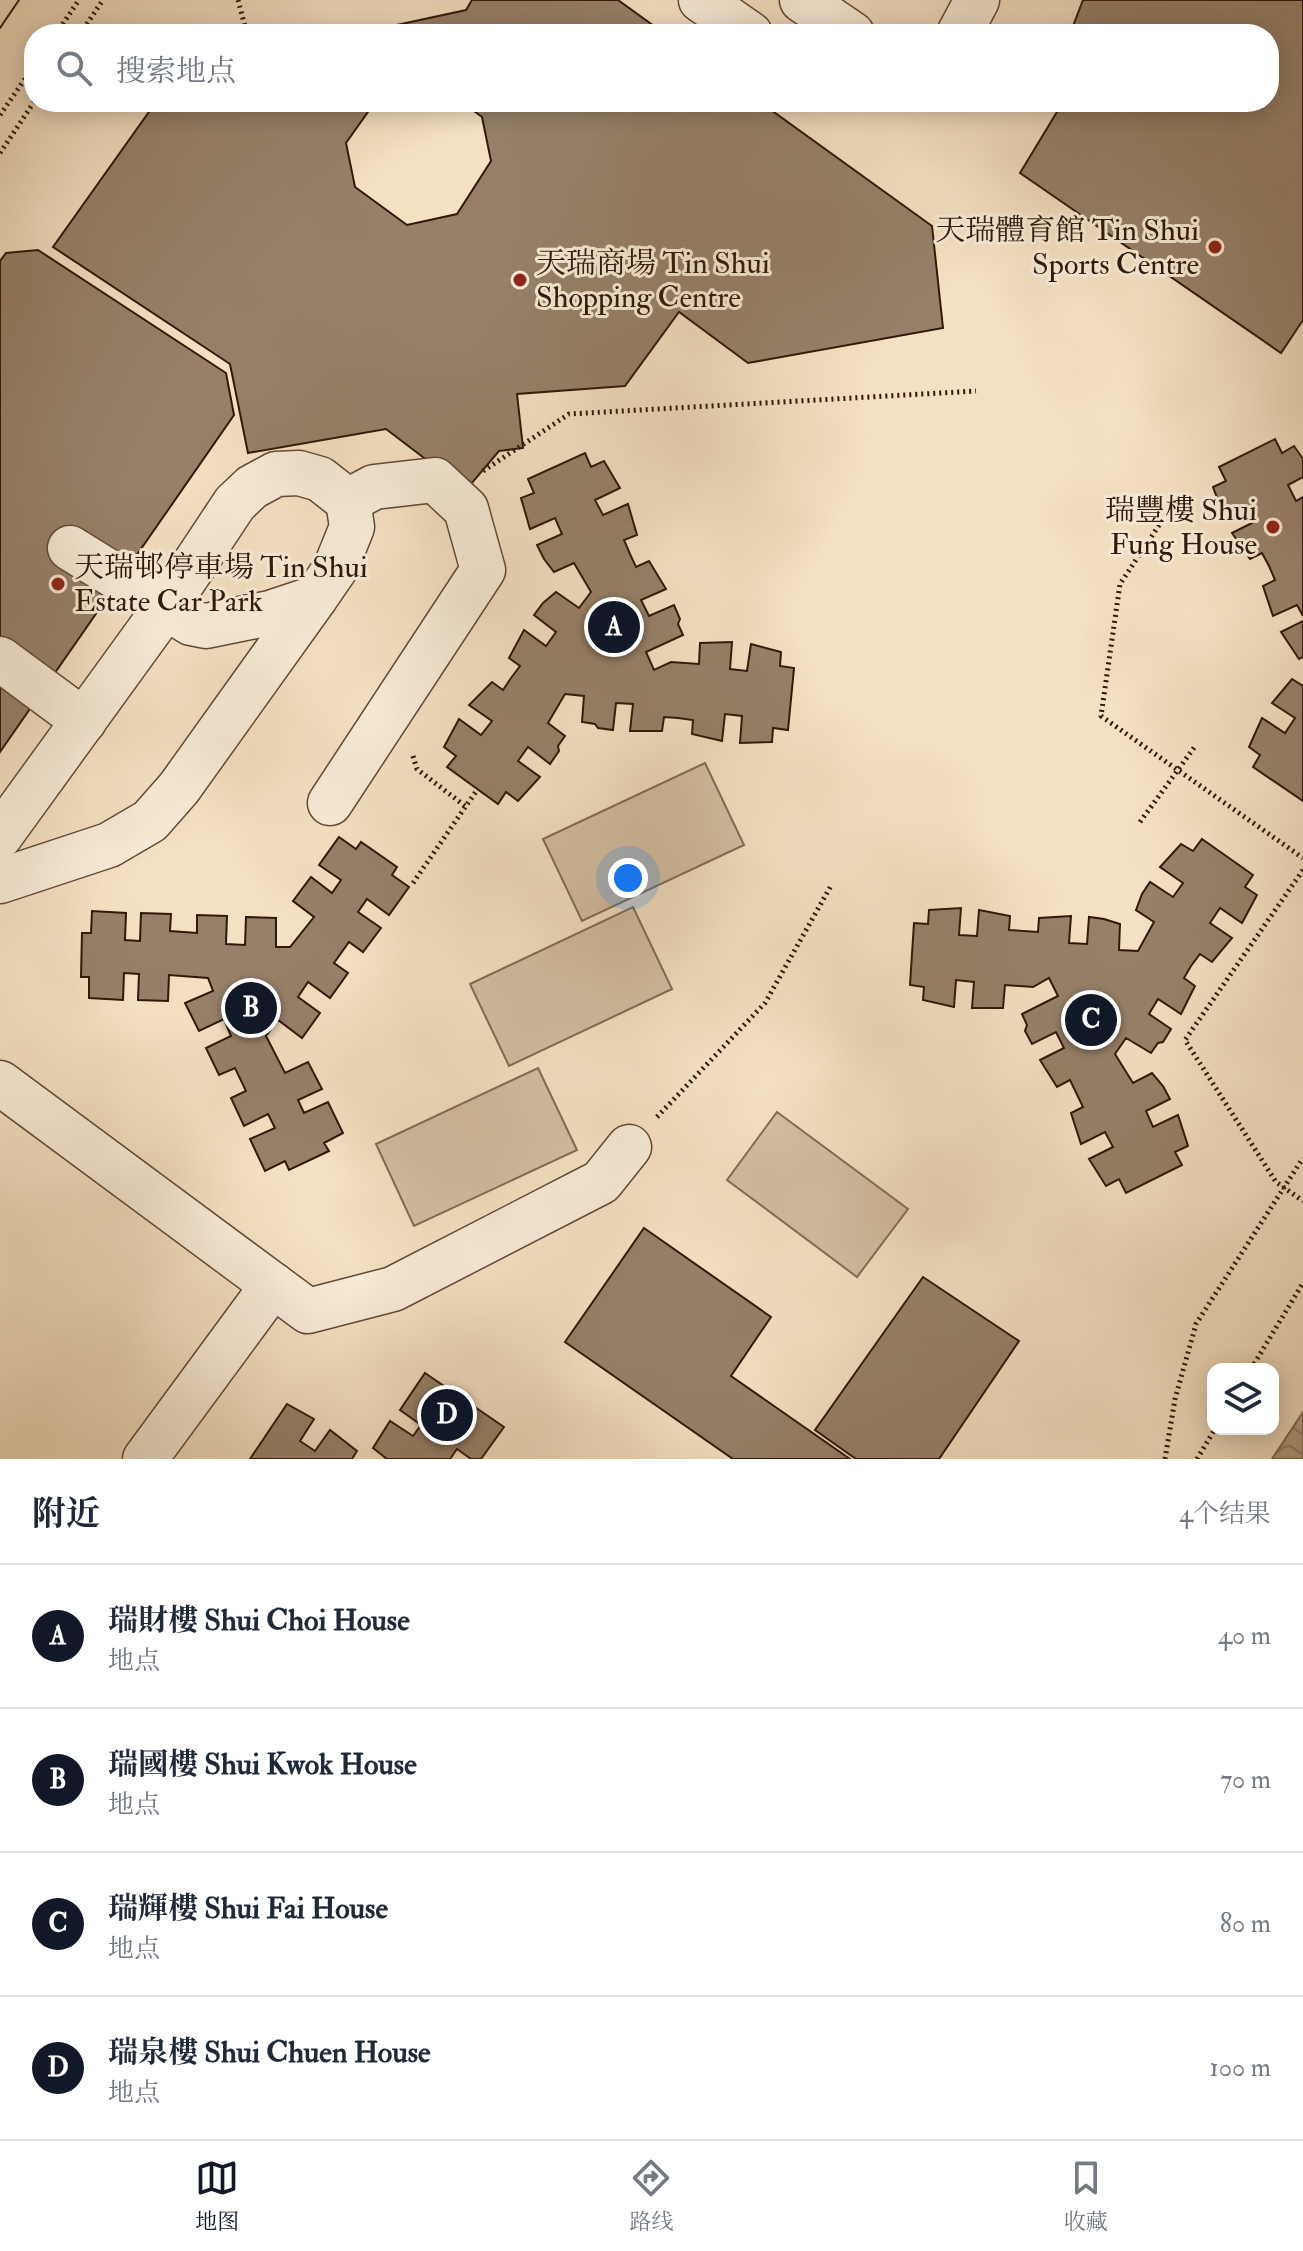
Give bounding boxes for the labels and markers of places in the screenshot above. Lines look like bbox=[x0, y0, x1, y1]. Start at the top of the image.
place label: 天瑞體育館 Tin Shui Sports Centre bbox=[935, 212, 1199, 283]
marker: 天瑞體育館 Tin Shui Sports Centre bbox=[1206, 238, 1224, 256]
place label: 天瑞商場 Tin Shui Shopping Centre bbox=[536, 245, 770, 316]
marker: 天瑞商場 Tin Shui Shopping Centre bbox=[511, 271, 529, 289]
place label: 瑞豐樓 Shui Fung House bbox=[1105, 492, 1257, 563]
marker: 瑞豐樓 Shui Fung House bbox=[1264, 518, 1282, 536]
place label: 天瑞邨停車場 Tin Shui Estate Car Park bbox=[74, 549, 368, 620]
marker: 天瑞邨停車場 Tin Shui Estate Car Park bbox=[49, 575, 67, 593]
pin: A bbox=[588, 597, 640, 657]
pin: B bbox=[225, 978, 277, 1038]
pin: C bbox=[1065, 990, 1117, 1050]
pin: D bbox=[421, 1385, 473, 1445]

